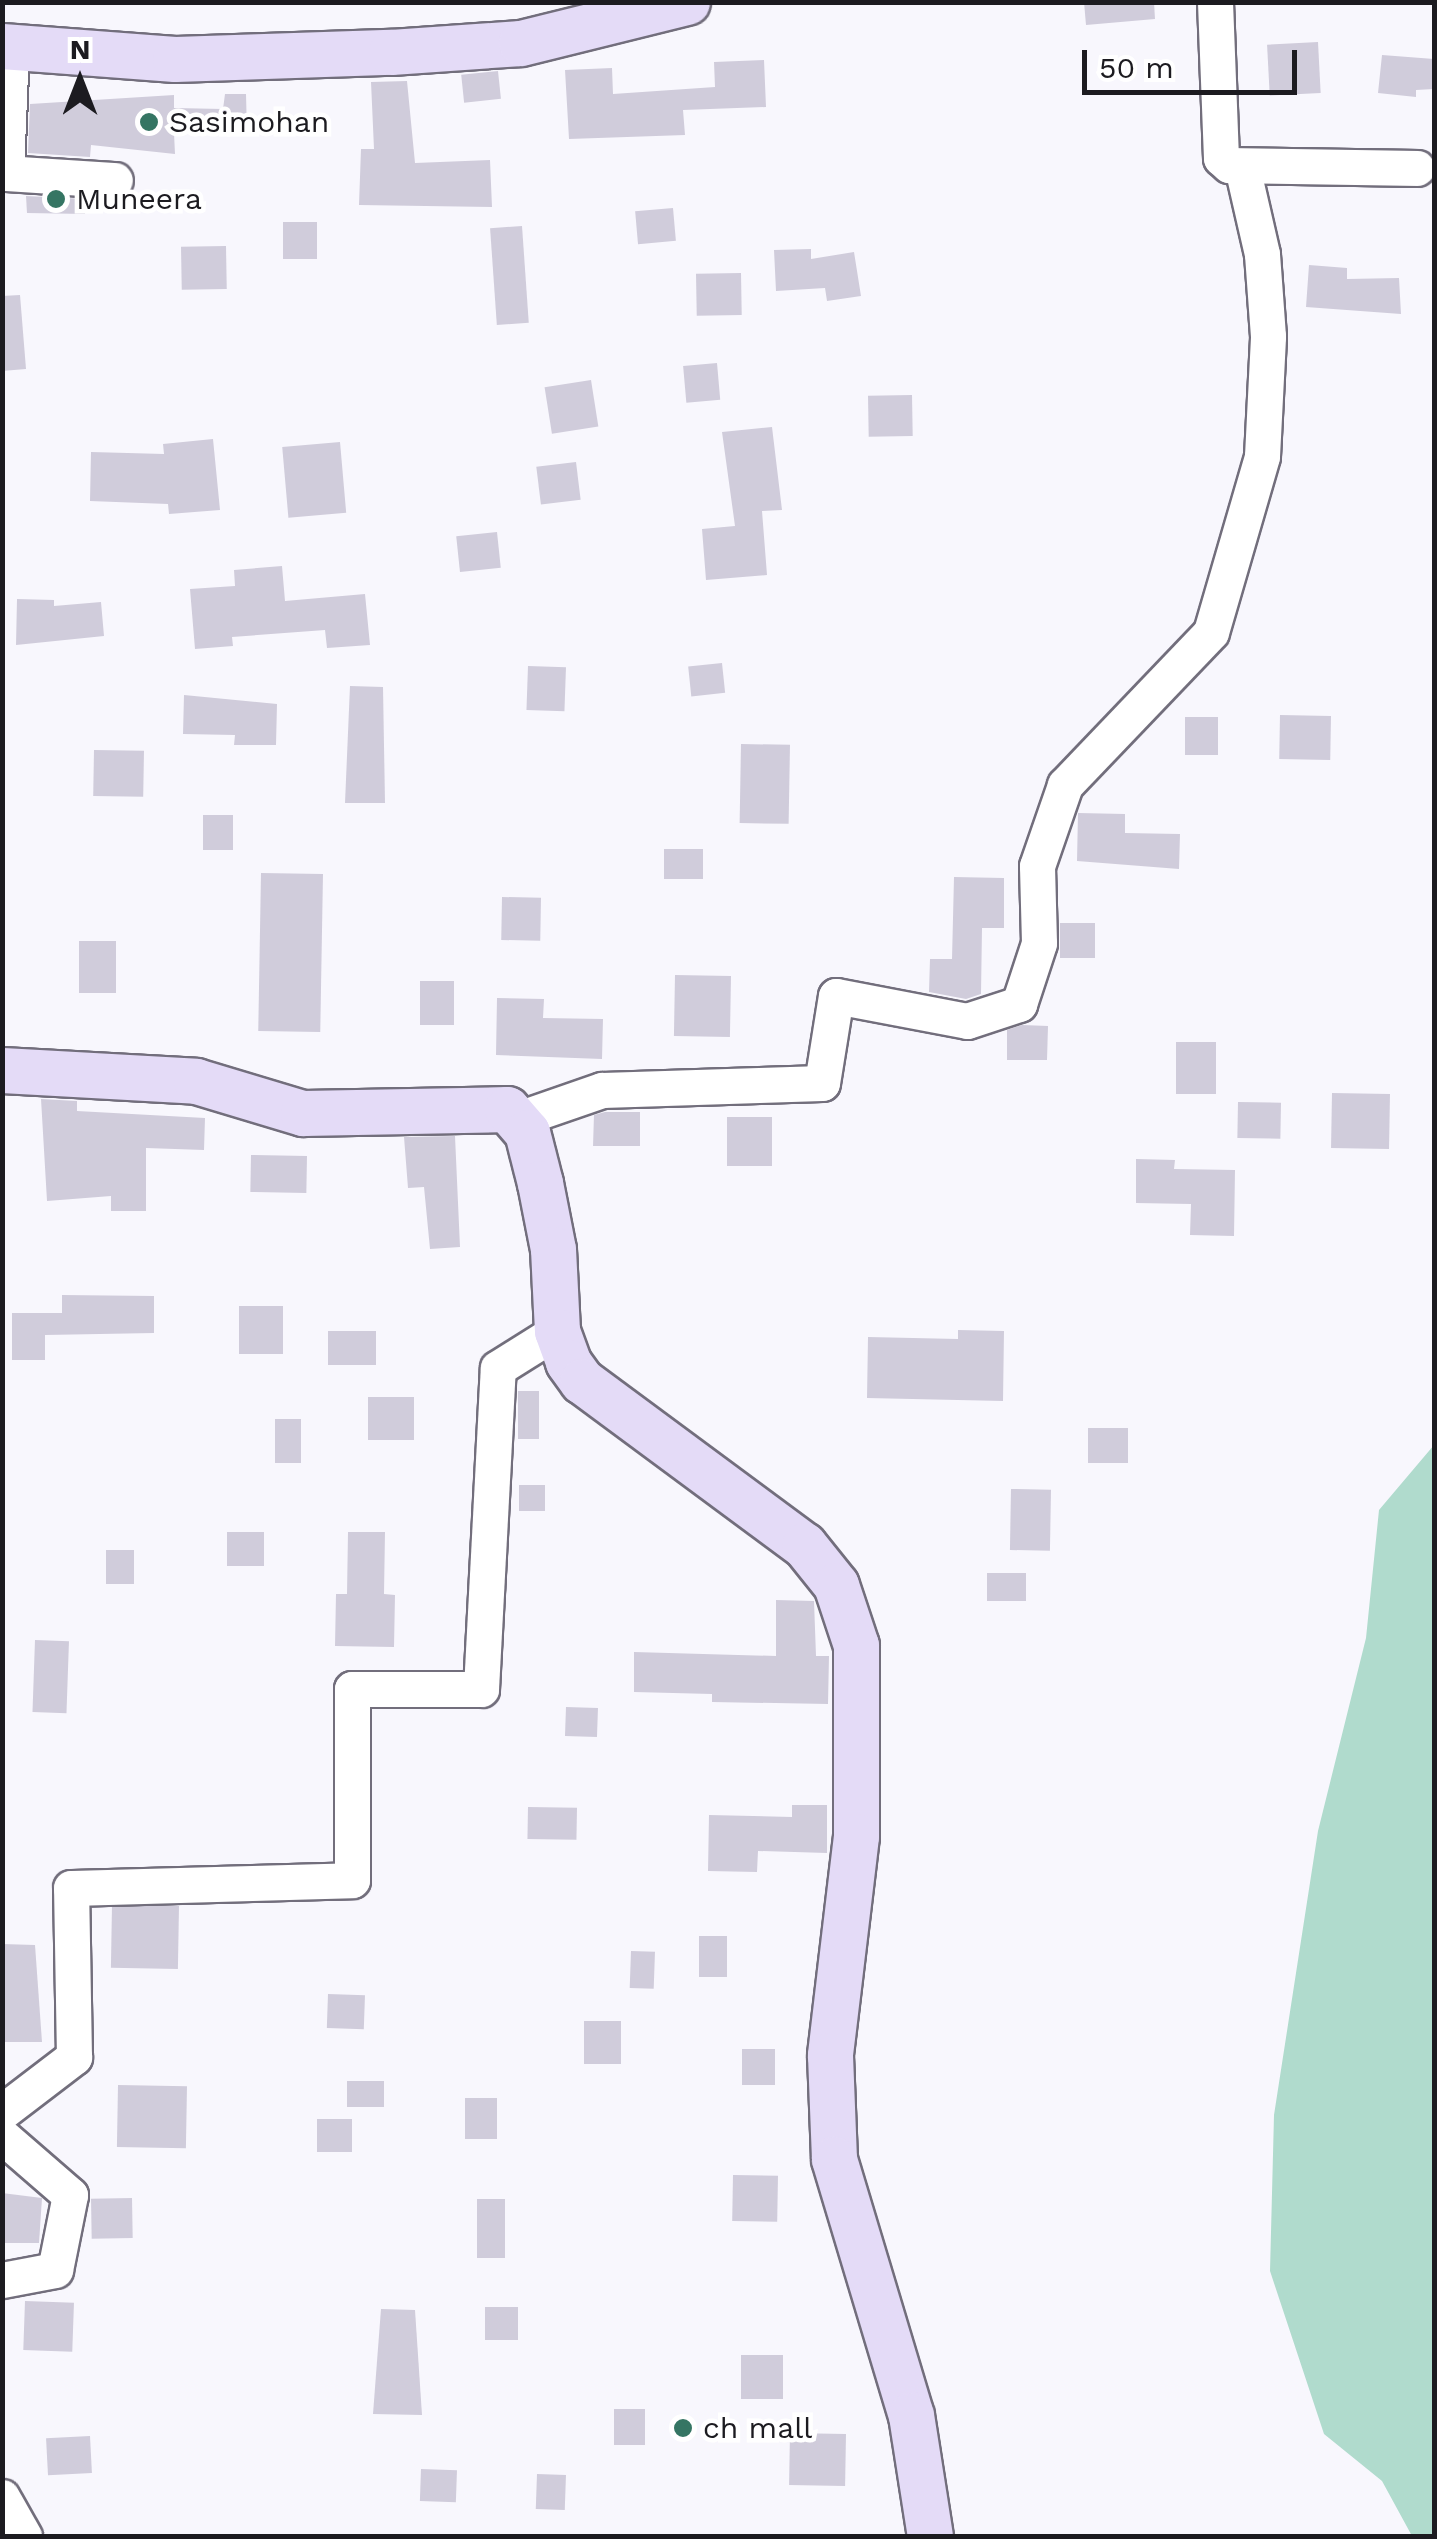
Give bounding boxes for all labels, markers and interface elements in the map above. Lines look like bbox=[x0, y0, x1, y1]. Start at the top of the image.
north arrow bbox=[30, 30, 130, 130]
scale bar bbox=[1087, 30, 1302, 92]
text: N bbox=[70, 33, 90, 66]
text: 50 m bbox=[1099, 50, 1174, 85]
place label: Sasimohan bbox=[169, 104, 329, 140]
marker: Sasimohan bbox=[138, 111, 160, 133]
place label: Muneera bbox=[76, 181, 202, 217]
marker: Muneera bbox=[45, 188, 67, 210]
place label: ch mall bbox=[703, 2410, 813, 2446]
marker: ch mall bbox=[672, 2417, 694, 2439]

